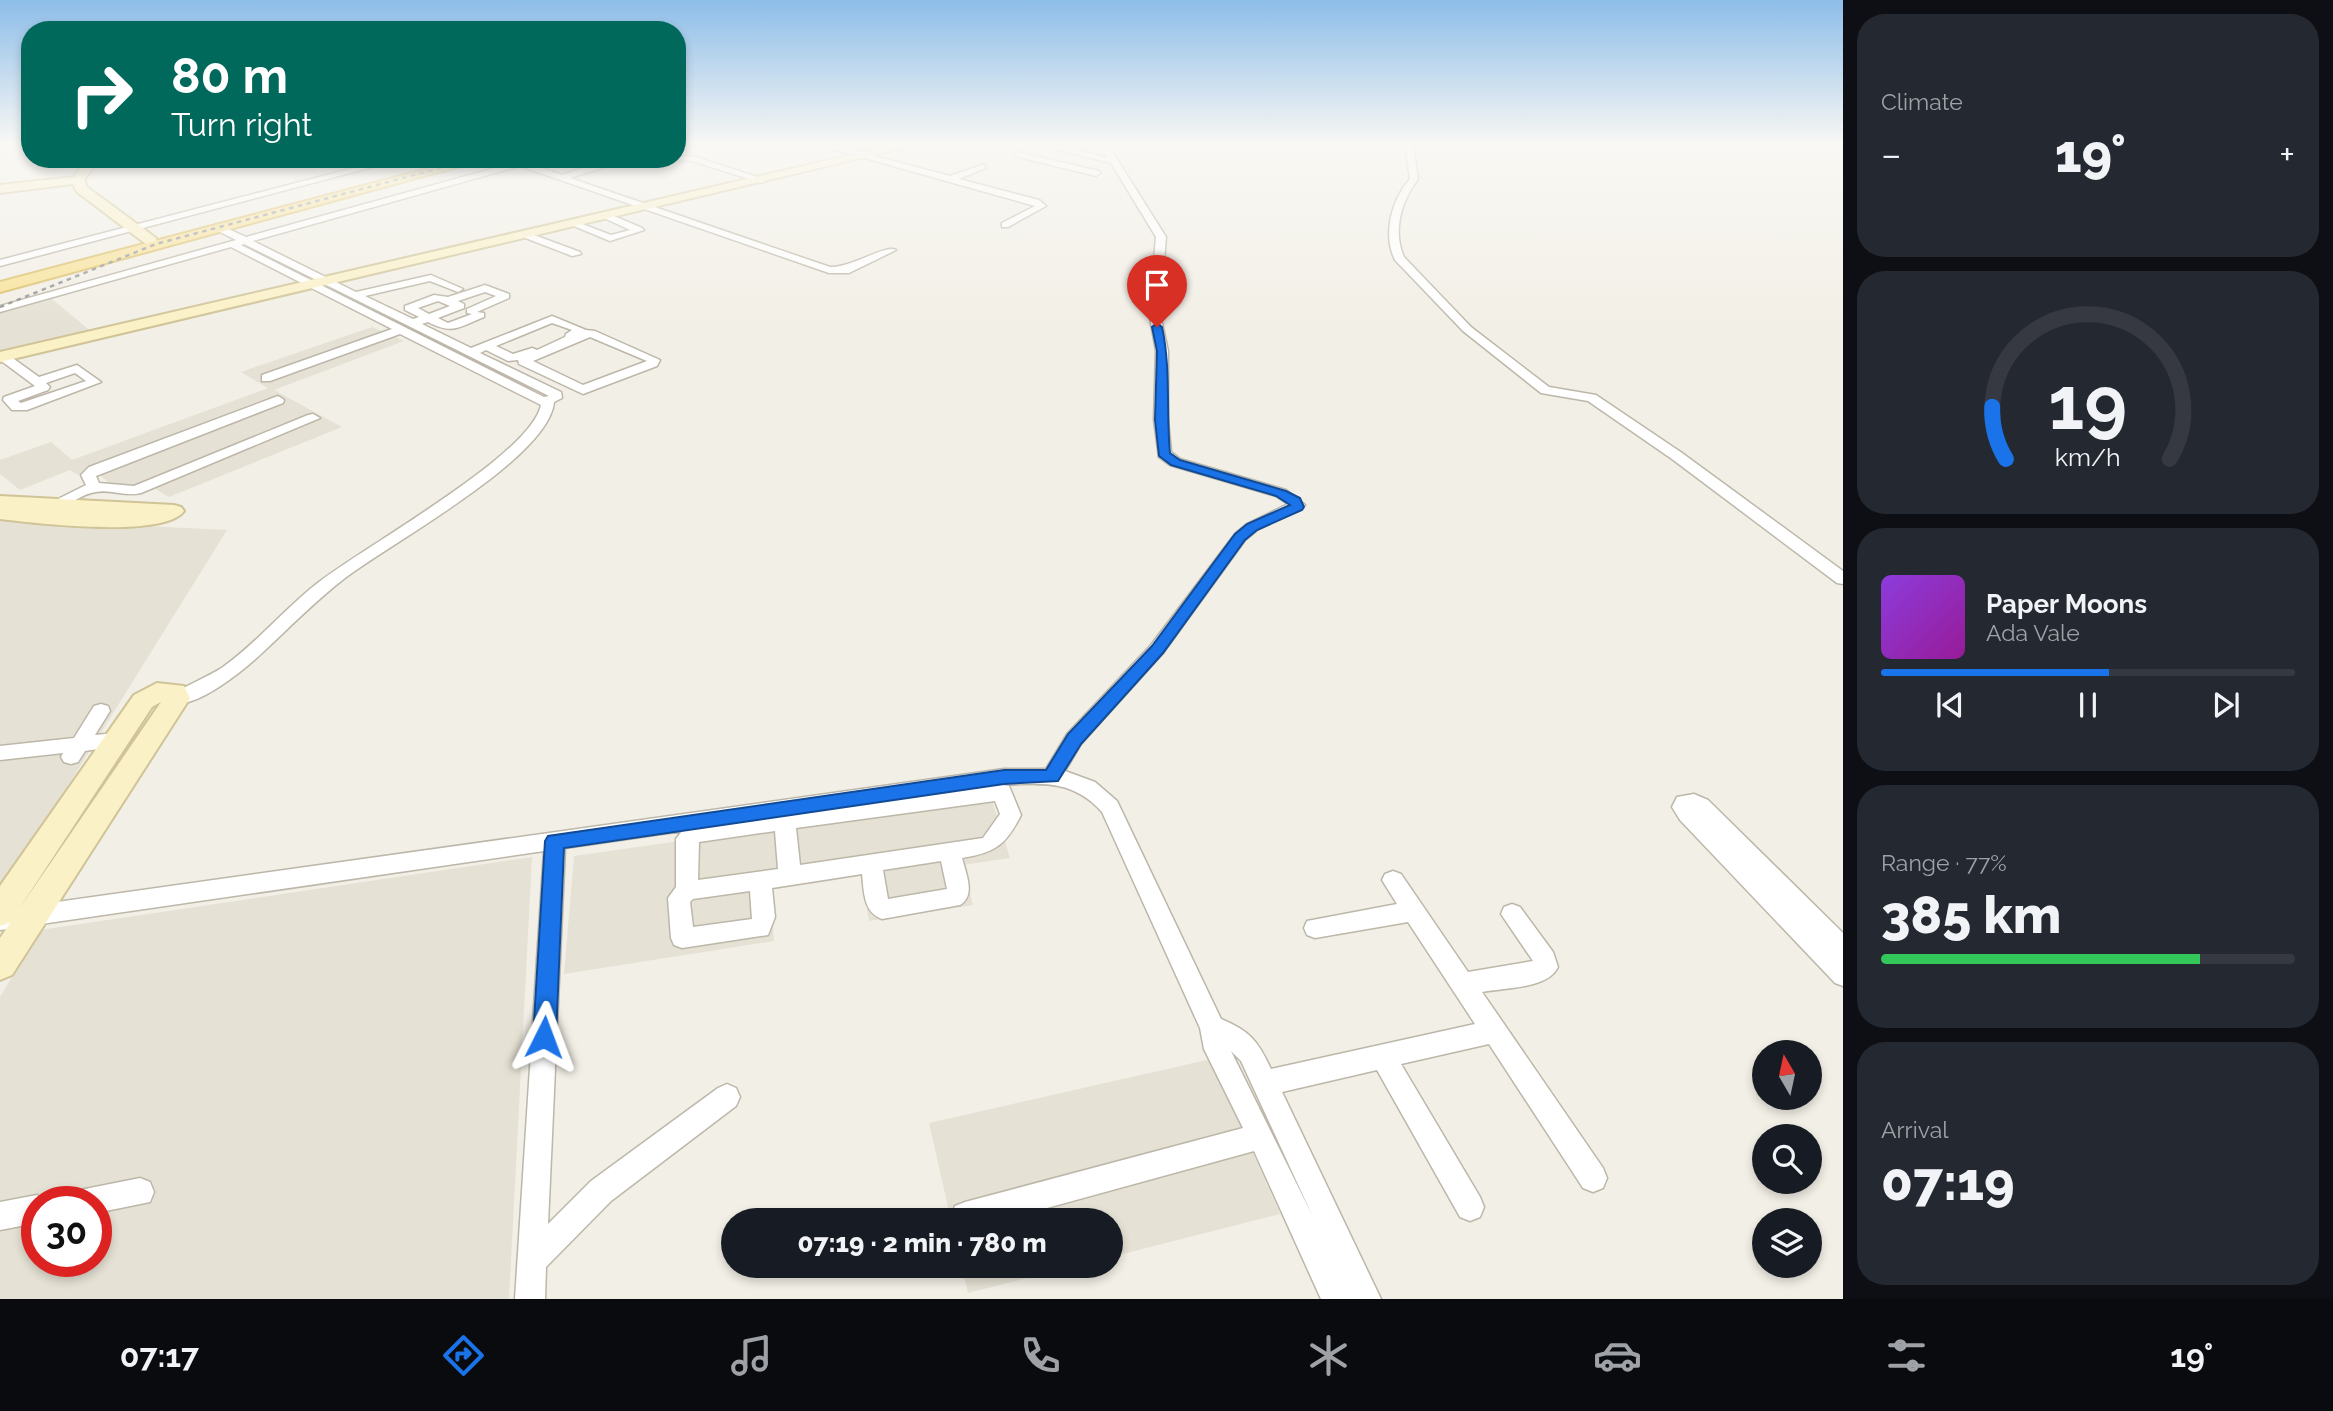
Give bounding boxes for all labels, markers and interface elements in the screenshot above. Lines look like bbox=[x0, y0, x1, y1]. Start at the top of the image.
text: 80 m bbox=[171, 47, 288, 104]
icon: right bbox=[56, 49, 147, 140]
text: Climate bbox=[1881, 88, 1963, 115]
text: Turn right bbox=[171, 106, 312, 143]
text: 19° bbox=[2055, 123, 2126, 184]
text: − bbox=[1881, 132, 1901, 177]
text: + bbox=[2279, 132, 2295, 177]
pin bbox=[1127, 255, 1187, 327]
icon: arrive bbox=[1138, 266, 1176, 304]
text: 19 bbox=[2049, 361, 2127, 446]
text: km/h bbox=[2055, 441, 2121, 471]
text: Paper Moons bbox=[1986, 589, 2147, 619]
text: Ada Vale bbox=[1986, 619, 2080, 646]
icon: previous bbox=[1931, 686, 1969, 724]
icon: pause bbox=[2069, 686, 2107, 724]
icon: next bbox=[2207, 686, 2245, 724]
text: Range · 77% bbox=[1881, 849, 2007, 876]
text: 385 km bbox=[1881, 884, 2062, 945]
position arrow bbox=[507, 1000, 581, 1074]
north arrow bbox=[1752, 1040, 1822, 1110]
map controls bbox=[1752, 1040, 1822, 1278]
text: Arrival bbox=[1881, 1116, 1948, 1143]
button: search bbox=[1752, 1124, 1822, 1194]
text: 07:19 bbox=[1881, 1151, 2015, 1212]
speed limit sign: 30 bbox=[21, 1186, 112, 1277]
button: layers bbox=[1752, 1208, 1822, 1278]
text: 07:19 · 2 min · 780 m bbox=[798, 1228, 1046, 1258]
icon: directions bbox=[439, 1331, 488, 1380]
icon: music bbox=[727, 1331, 776, 1380]
icon: phone bbox=[1016, 1331, 1065, 1380]
icon: climate bbox=[1304, 1331, 1353, 1380]
icon: car bbox=[1593, 1331, 1642, 1380]
icon: filters bbox=[1882, 1331, 1931, 1380]
text: 07:17 bbox=[120, 1337, 199, 1374]
text: 19° bbox=[2170, 1337, 2213, 1374]

